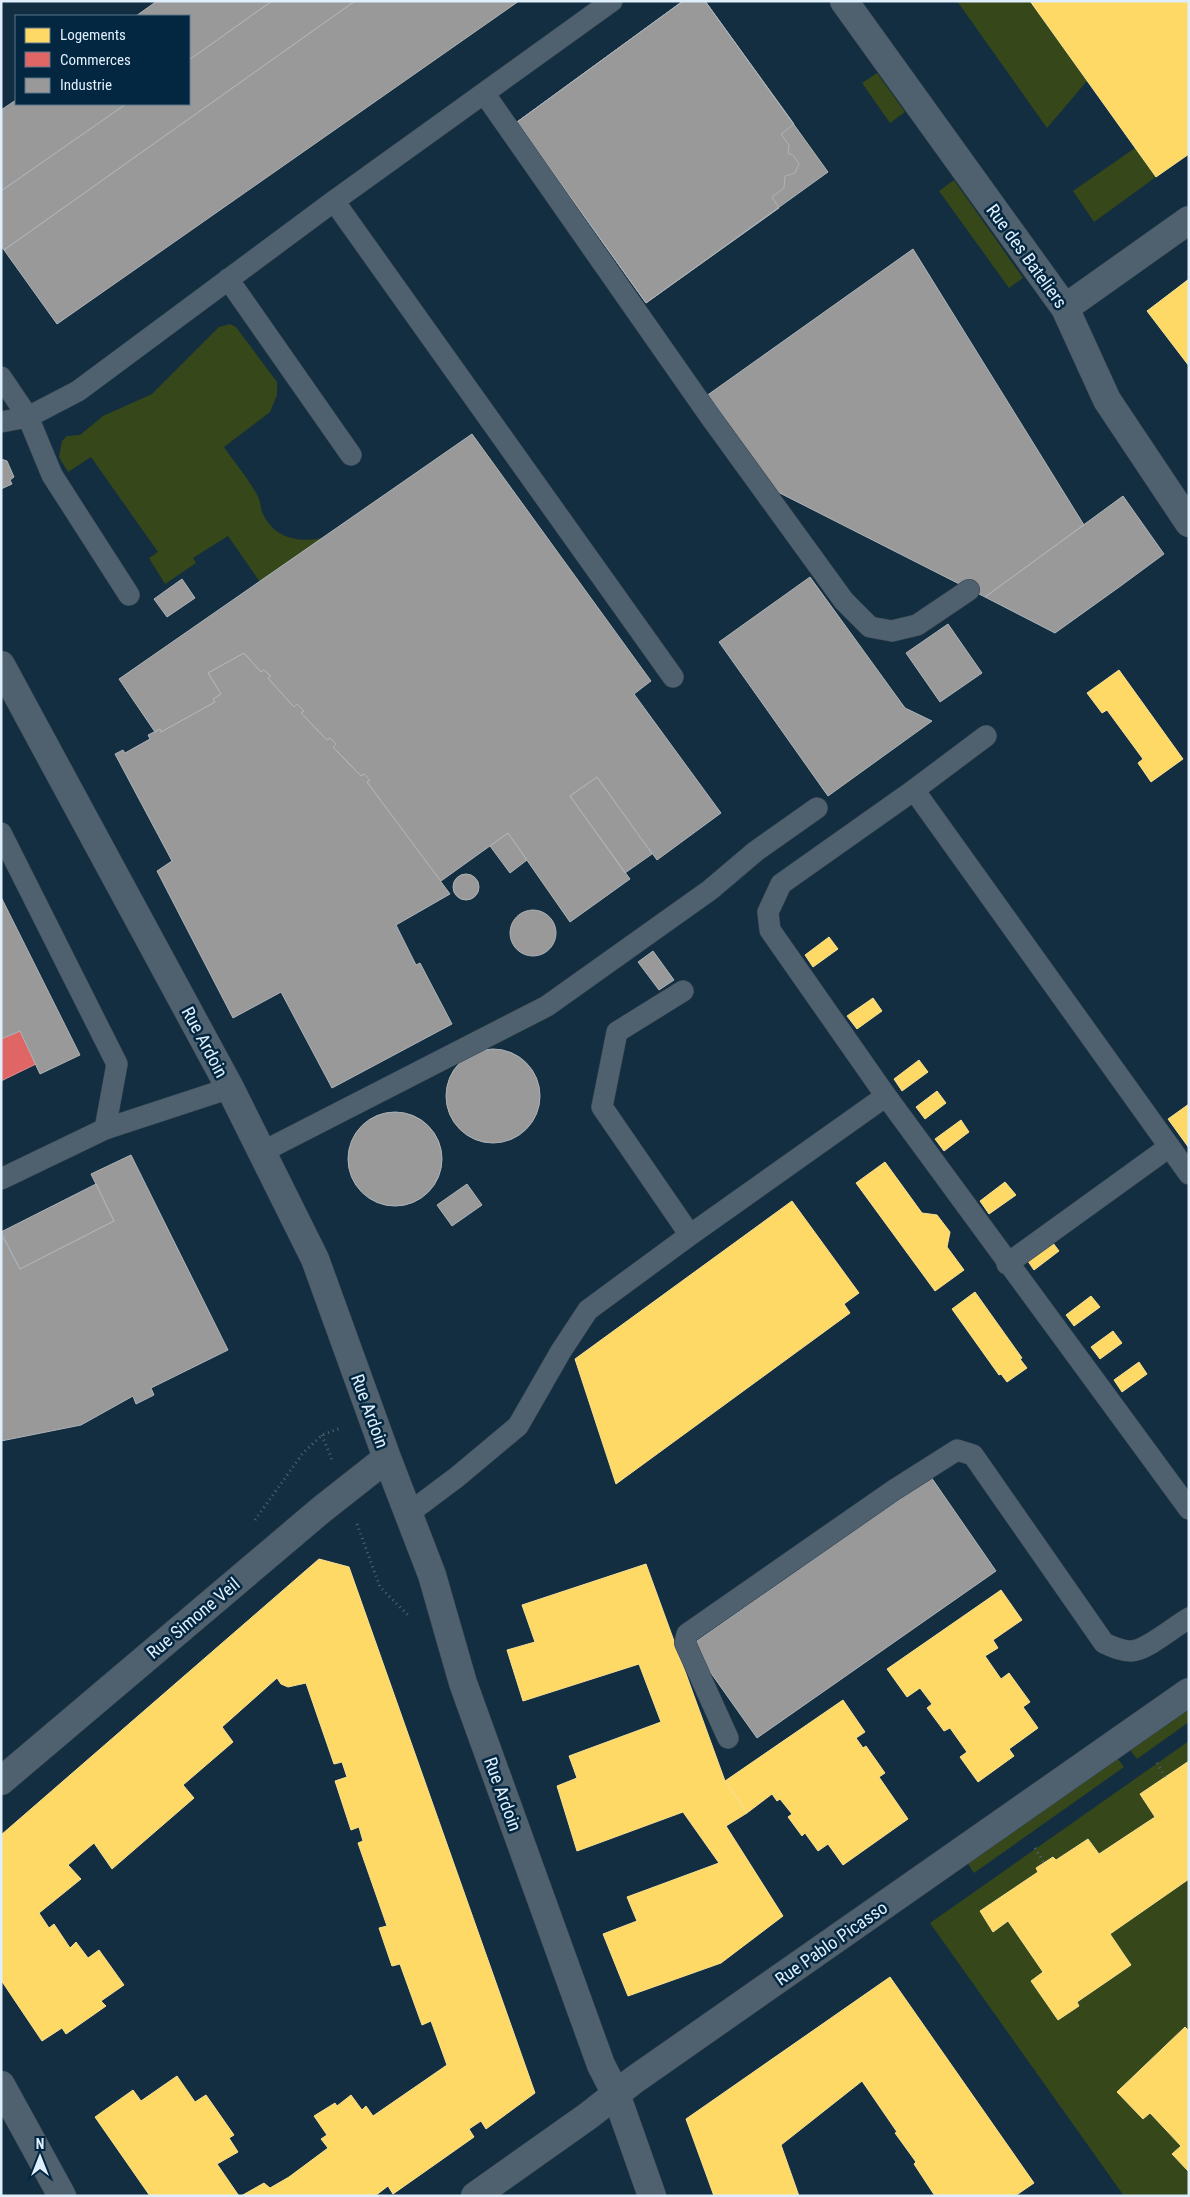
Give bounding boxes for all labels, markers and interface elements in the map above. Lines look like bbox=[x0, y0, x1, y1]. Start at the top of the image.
legend bbox=[15, 15, 190, 105]
text: Logements bbox=[60, 26, 126, 44]
text: Commerces bbox=[60, 51, 131, 69]
text: Industrie bbox=[60, 76, 112, 94]
street label: Rue des Bateliers bbox=[982, 200, 1072, 312]
street label: Rue Ardoin bbox=[178, 1003, 232, 1081]
street label: Rue Ardoin bbox=[347, 1371, 393, 1451]
street label: Rue Simone Veil bbox=[142, 1573, 244, 1663]
street label: Rue Ardoin bbox=[480, 1754, 526, 1834]
street label: Rue Pablo Picasso bbox=[771, 1897, 891, 1989]
north arrow bbox=[15, 2132, 65, 2182]
text: N bbox=[36, 2136, 44, 2152]

